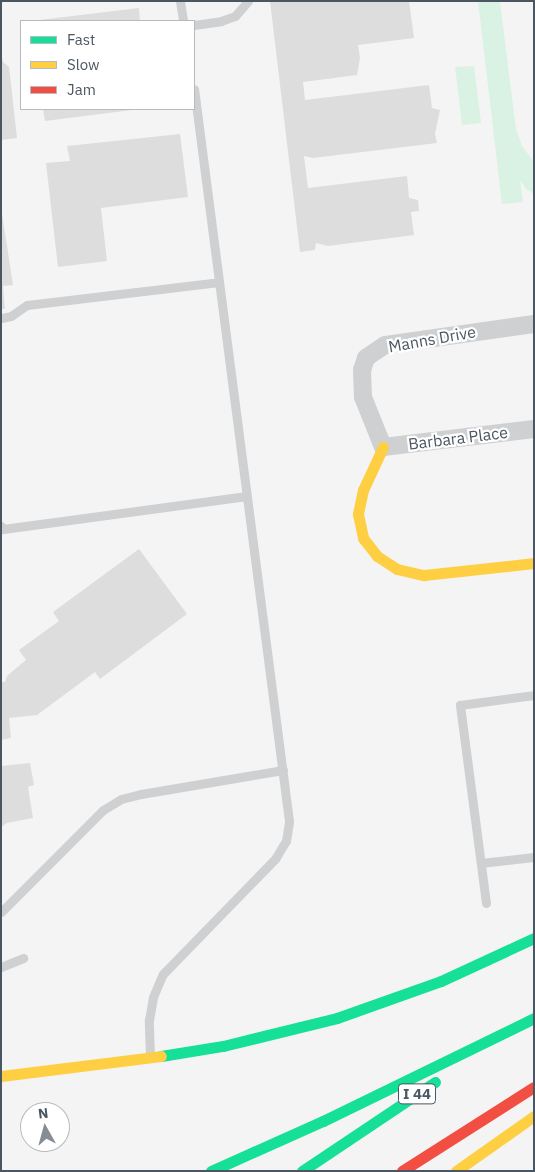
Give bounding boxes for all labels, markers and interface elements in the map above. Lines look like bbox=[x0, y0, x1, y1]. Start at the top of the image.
legend bbox=[20, 20, 195, 110]
text: Fast bbox=[67, 30, 95, 49]
text: Slow bbox=[67, 55, 100, 74]
text: Jam bbox=[67, 80, 96, 99]
street label: Manns Drive bbox=[387, 322, 477, 356]
street label: Barbara Place bbox=[407, 422, 509, 454]
road number: I 44 bbox=[397, 1082, 437, 1106]
north arrow bbox=[20, 1102, 70, 1152]
text: N bbox=[37, 1104, 49, 1123]

